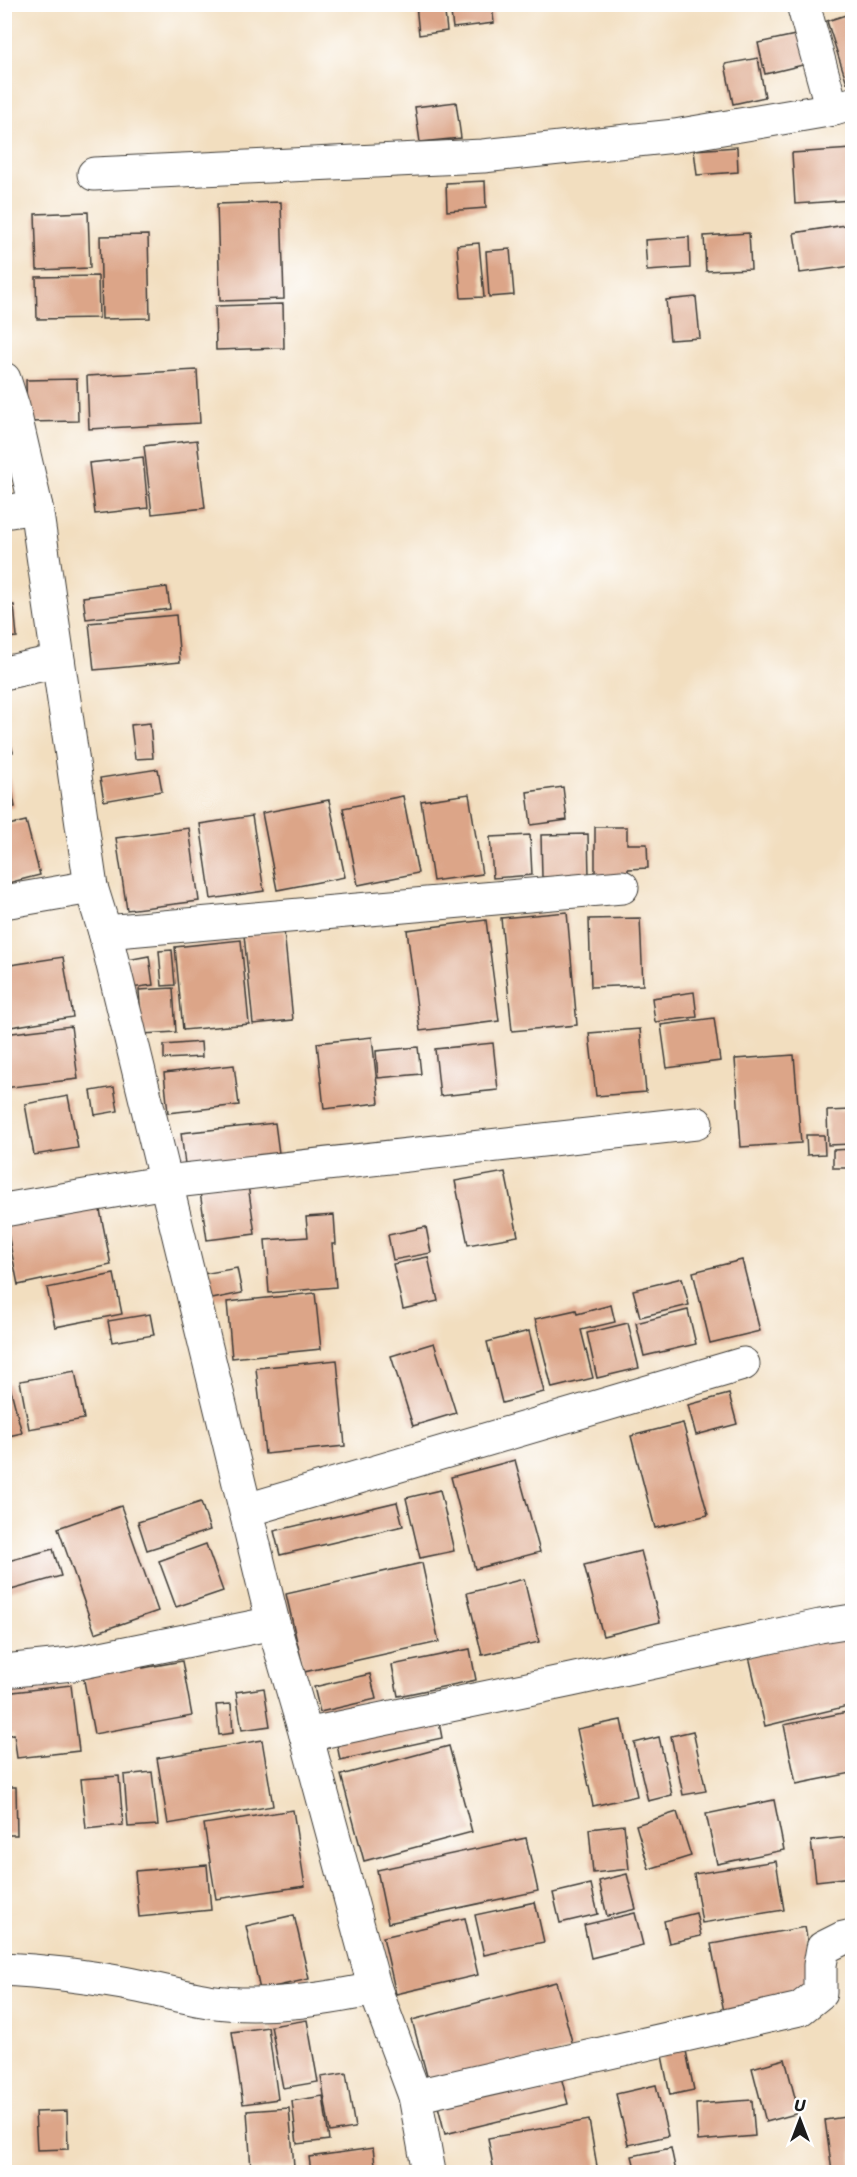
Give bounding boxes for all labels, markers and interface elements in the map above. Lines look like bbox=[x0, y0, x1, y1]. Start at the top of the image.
north arrow bbox=[770, 2090, 830, 2150]
text: U bbox=[795, 2091, 807, 2120]

